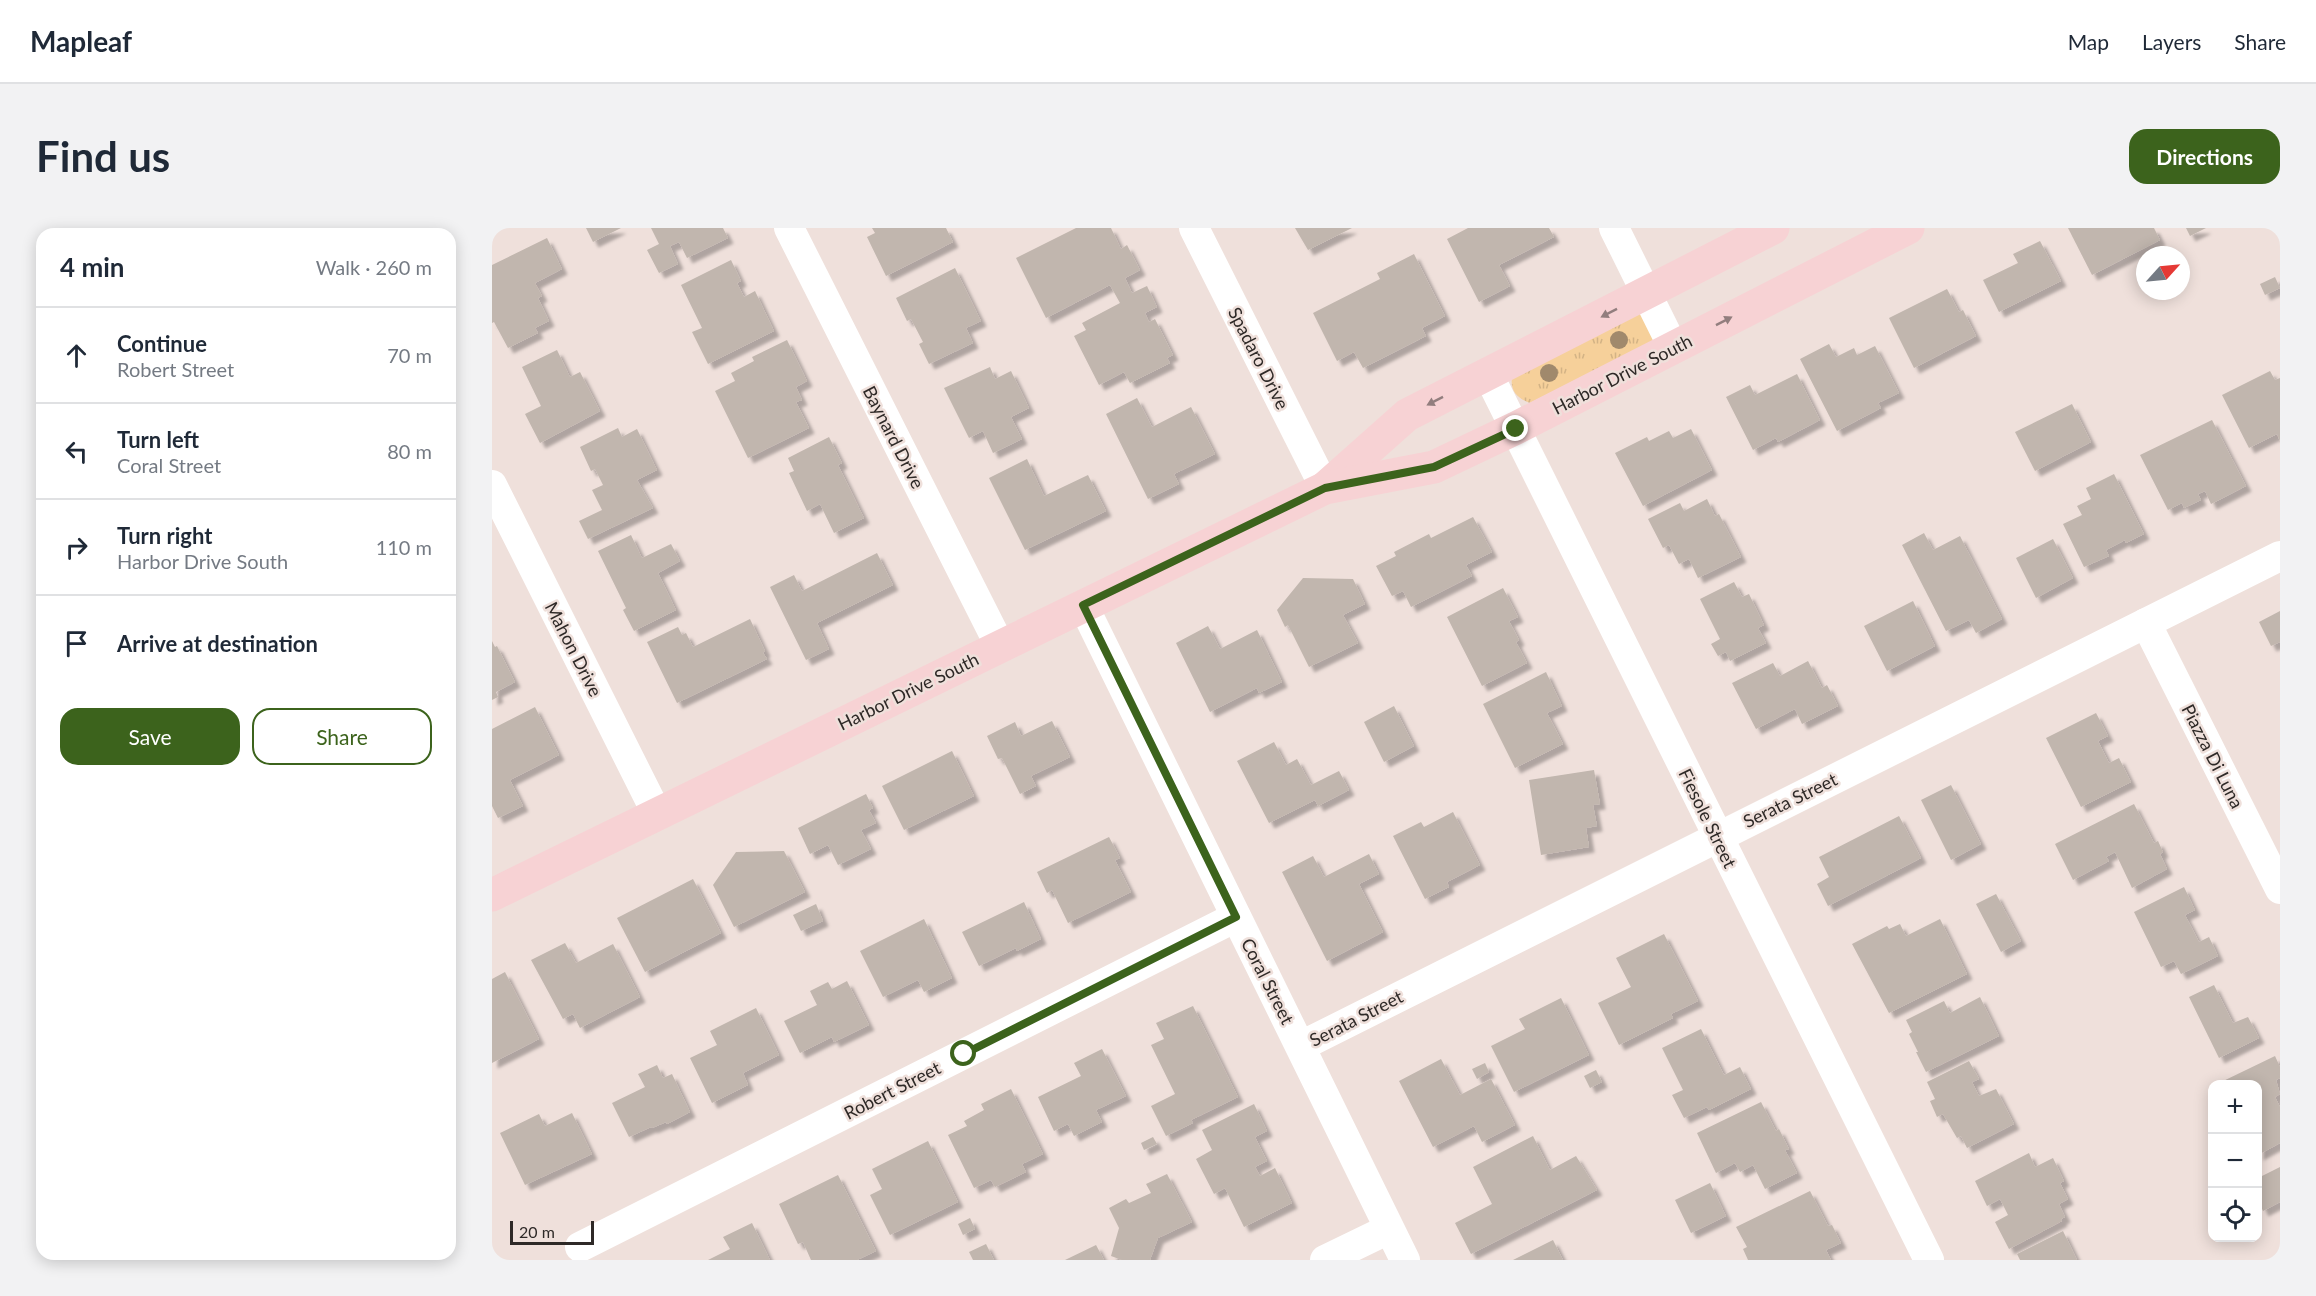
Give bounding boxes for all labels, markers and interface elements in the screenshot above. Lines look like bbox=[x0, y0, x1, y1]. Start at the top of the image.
text: Mapleaf bbox=[30, 24, 132, 58]
text: Map bbox=[2068, 29, 2109, 54]
text: Layers bbox=[2142, 29, 2201, 54]
text: Share bbox=[2234, 29, 2286, 54]
button: Directions bbox=[2129, 129, 2280, 184]
text: Find us bbox=[36, 131, 170, 181]
north arrow bbox=[2136, 246, 2190, 300]
text: 4 min bbox=[60, 251, 124, 283]
text: Walk · 260 m bbox=[316, 255, 432, 279]
street label: Spadaro Drive bbox=[1224, 303, 1294, 413]
one-way arrow bbox=[1600, 308, 1617, 318]
one-way arrow bbox=[1716, 316, 1733, 326]
street label: Harbor Drive South bbox=[1548, 329, 1696, 419]
text: Continue bbox=[117, 330, 207, 357]
icon: ahead bbox=[60, 339, 93, 372]
text: 70 m bbox=[387, 343, 432, 367]
text: Robert Street bbox=[117, 357, 234, 381]
street label: Baynard Drive bbox=[859, 382, 929, 492]
one-way arrow bbox=[1426, 396, 1443, 406]
route end bbox=[1502, 415, 1528, 441]
text: Turn left bbox=[117, 426, 199, 453]
icon: left bbox=[60, 435, 93, 468]
text: 80 m bbox=[387, 439, 432, 463]
text: Coral Street bbox=[117, 453, 221, 477]
text: Turn right bbox=[117, 522, 212, 549]
icon: right bbox=[60, 531, 93, 564]
text: 110 m bbox=[376, 535, 432, 559]
text: Harbor Drive South bbox=[117, 549, 288, 573]
street label: Mahon Drive bbox=[541, 598, 607, 700]
icon: arrive bbox=[60, 627, 93, 660]
text: Arrive at destination bbox=[117, 630, 318, 657]
street label: Harbor Drive South bbox=[834, 647, 982, 735]
street label: Piazza Di Luna bbox=[2177, 700, 2249, 812]
button: Save bbox=[60, 708, 240, 765]
button: Share bbox=[252, 708, 432, 765]
street label: Fiesole Street bbox=[1674, 765, 1742, 872]
street label: Serata Street bbox=[1739, 768, 1841, 832]
street label: Coral Street bbox=[1237, 934, 1299, 1028]
street label: Serata Street bbox=[1306, 985, 1407, 1051]
route start bbox=[950, 1040, 976, 1066]
street label: Robert Street bbox=[840, 1056, 944, 1124]
map controls bbox=[2208, 1080, 2262, 1242]
button: + bbox=[2208, 1080, 2262, 1134]
button: − bbox=[2208, 1134, 2262, 1188]
button: locate bbox=[2208, 1188, 2262, 1242]
scale bar bbox=[510, 1218, 594, 1246]
text: 20 m bbox=[519, 1222, 555, 1241]

